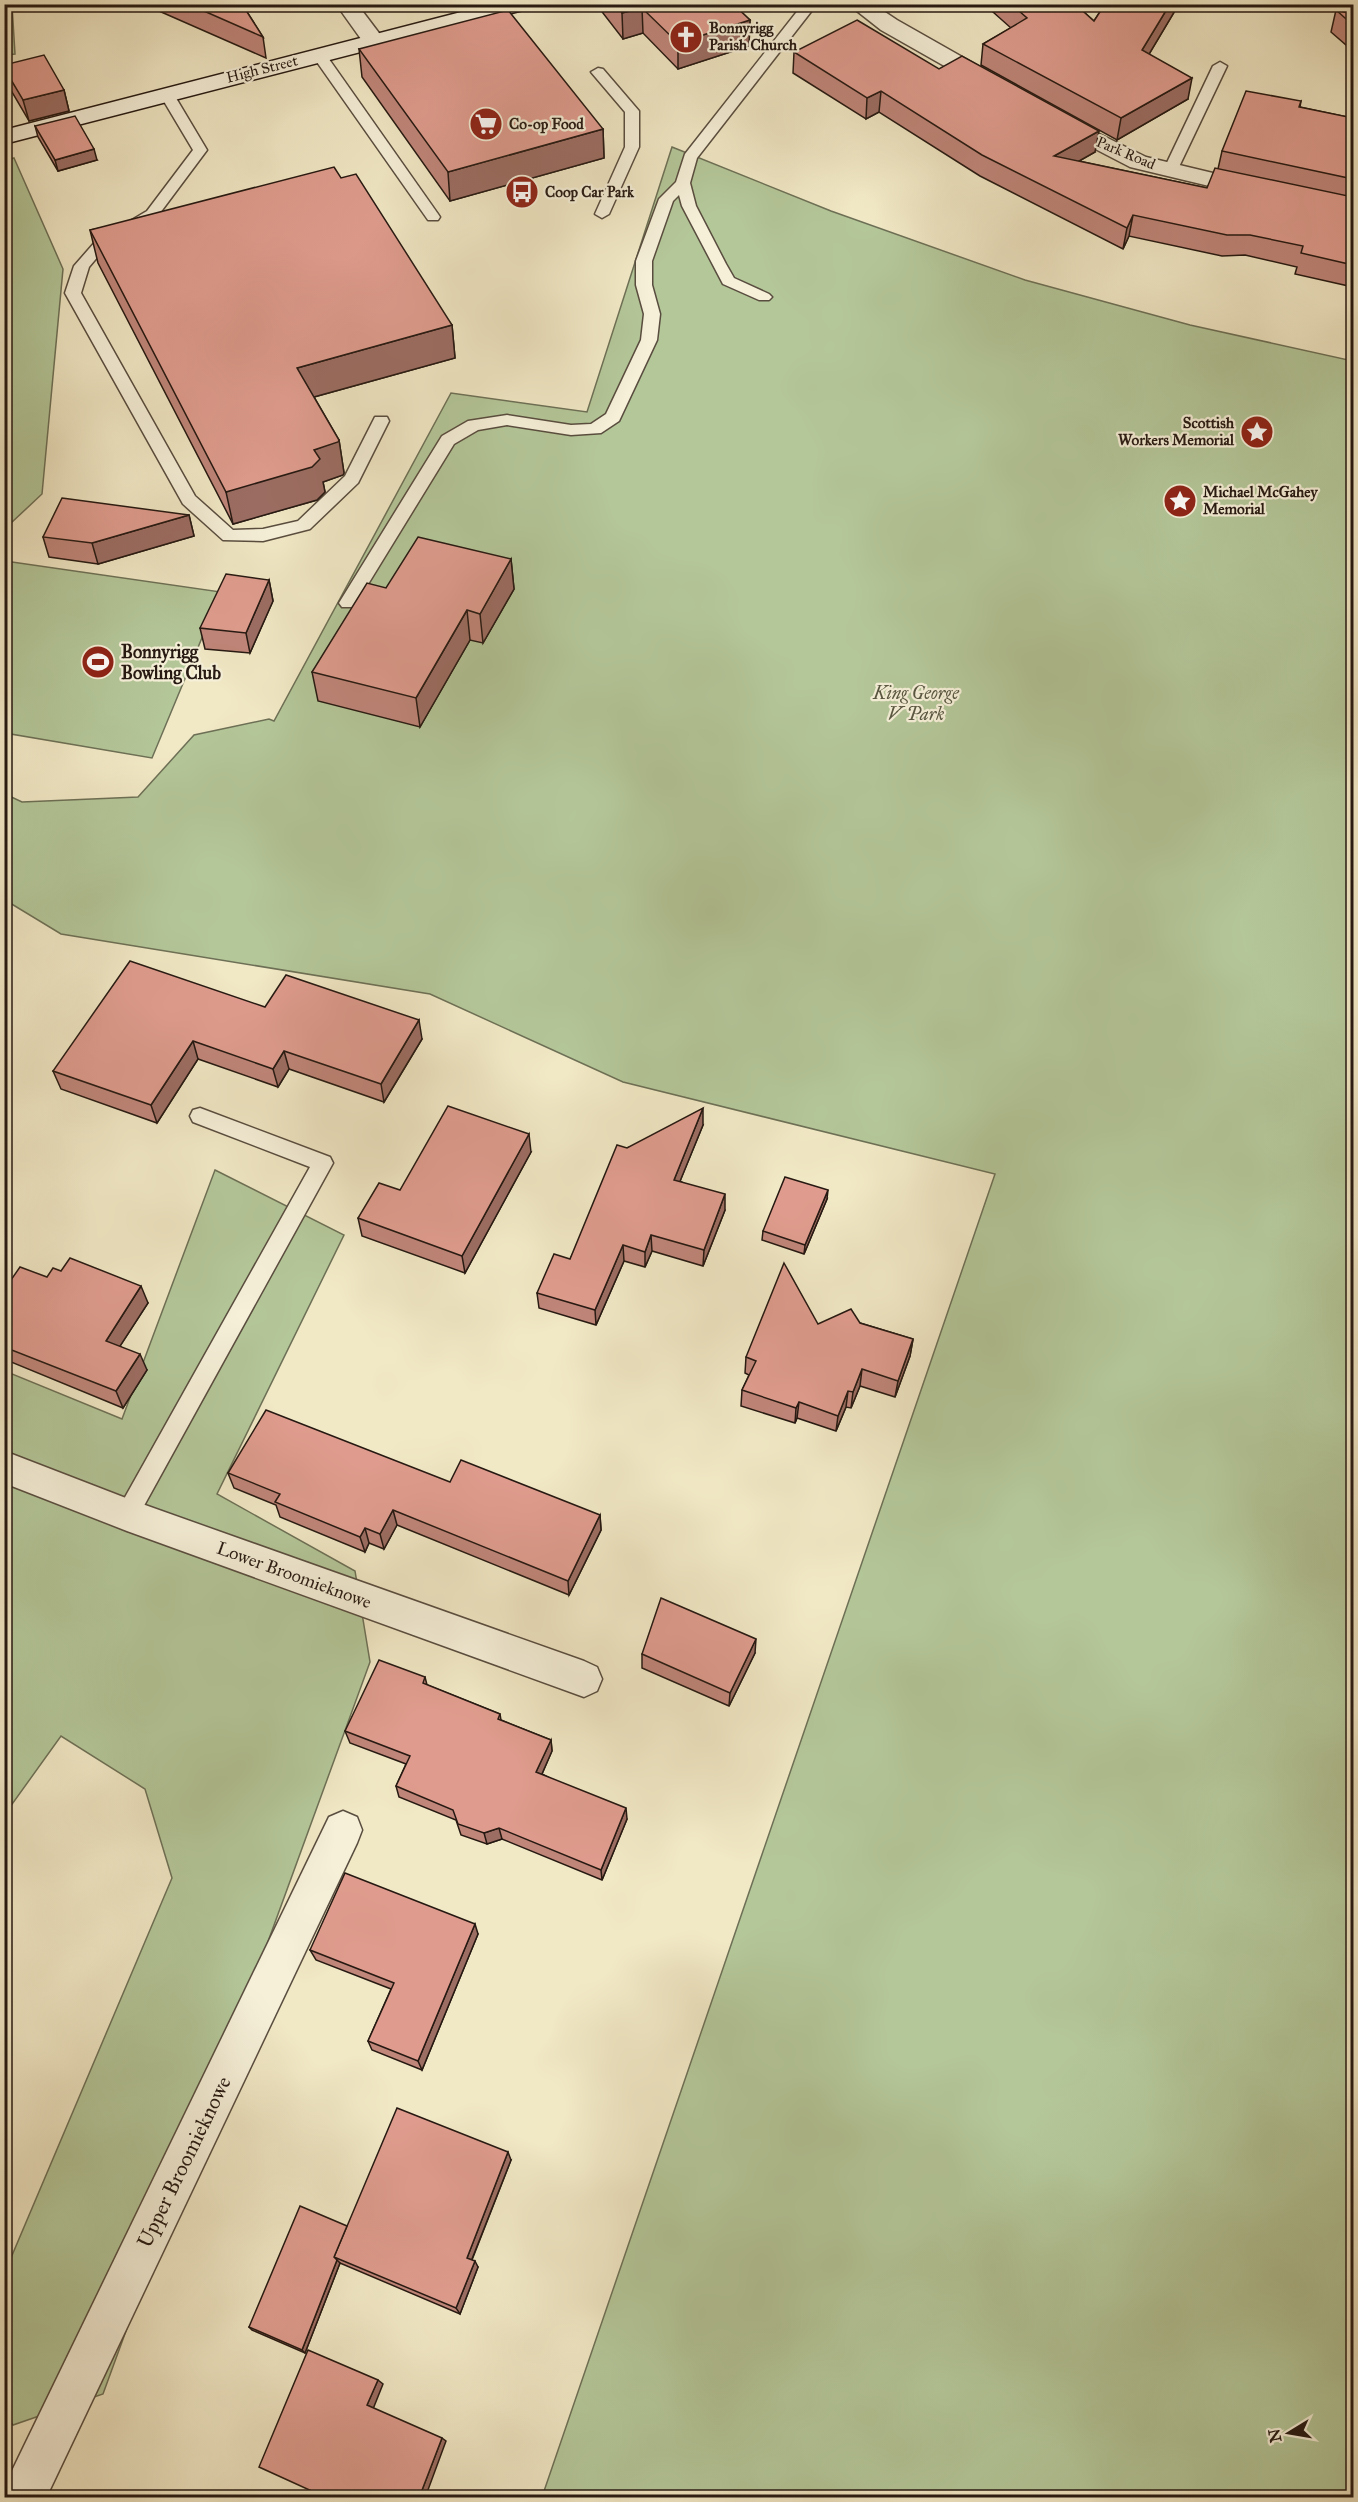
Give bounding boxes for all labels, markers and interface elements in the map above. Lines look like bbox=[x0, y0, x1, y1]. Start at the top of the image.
church icon: Bonnyrigg Parish Church bbox=[668, 19, 704, 55]
place label: Bonnyrigg Parish Church bbox=[709, 19, 798, 54]
street label: High Street bbox=[224, 51, 300, 87]
supermarket icon: Co-op Food bbox=[468, 106, 504, 142]
place label: Co-op Food bbox=[509, 115, 584, 134]
street label: Park Road bbox=[1094, 133, 1159, 174]
bus stop icon: Coop Car Park bbox=[504, 174, 540, 210]
place label: Coop Car Park bbox=[545, 183, 635, 202]
place label: Scottish Workers Memorial bbox=[1118, 414, 1235, 449]
place icon: Scottish Workers Memorial bbox=[1239, 414, 1275, 450]
place icon: Michael McGahey Memorial bbox=[1162, 483, 1198, 519]
place label: Michael McGahey Memorial bbox=[1203, 483, 1318, 518]
place label: Bonnyrigg Bowling Club bbox=[121, 641, 221, 685]
sports icon: Bonnyrigg Bowling Club bbox=[80, 644, 116, 680]
park label: King George V Park bbox=[872, 682, 960, 725]
street label: Lower Broomieknowe bbox=[214, 1537, 374, 1613]
street label: Upper Broomieknowe bbox=[131, 2072, 237, 2252]
north arrow bbox=[1259, 2403, 1319, 2463]
text: N bbox=[1264, 2427, 1285, 2444]

